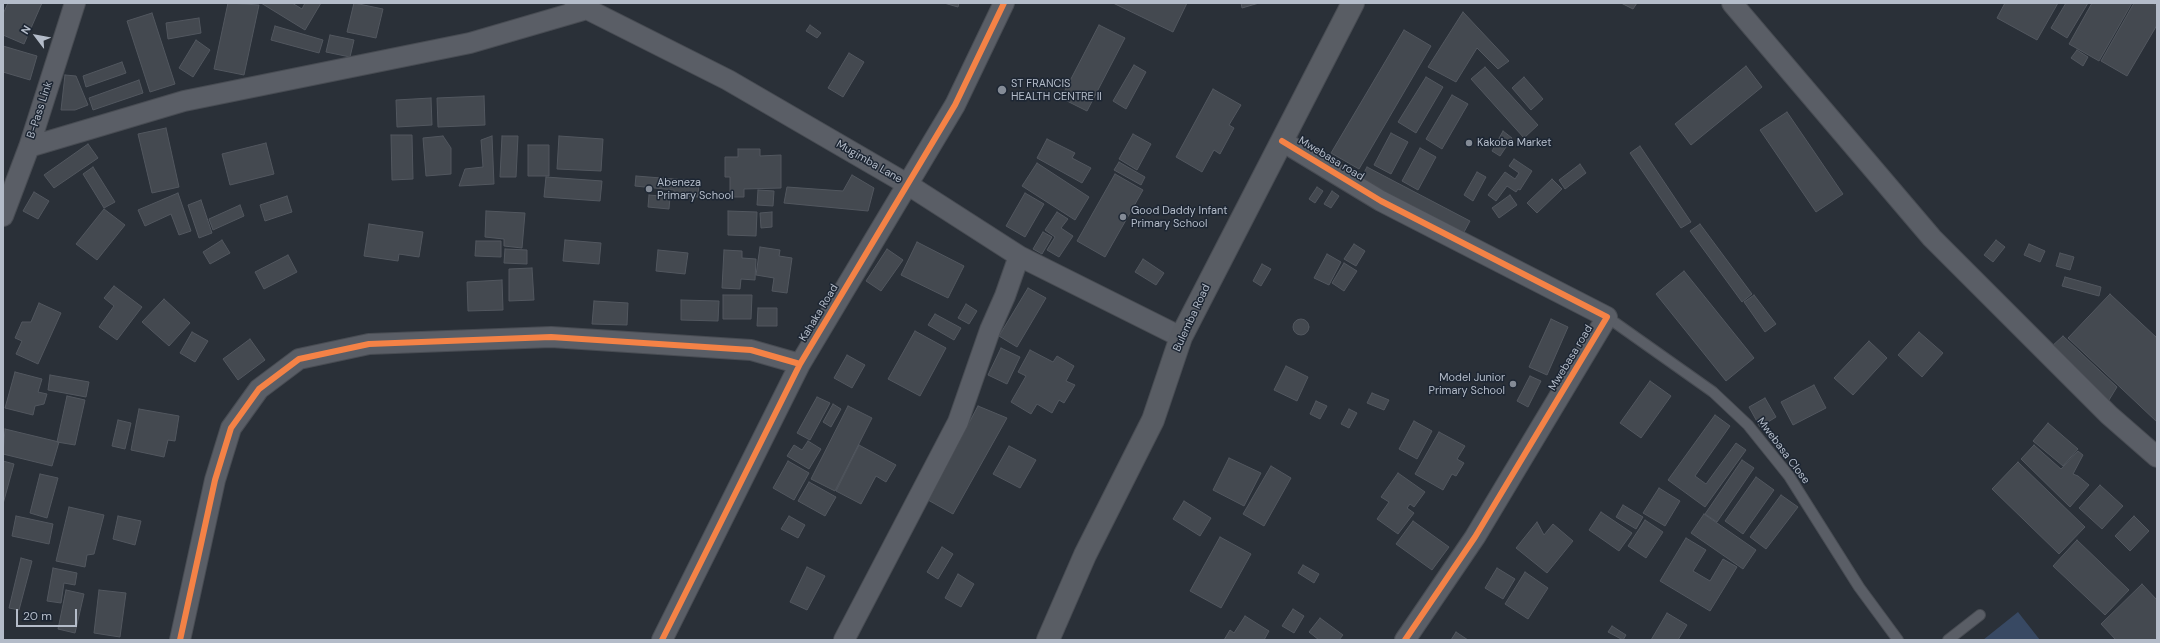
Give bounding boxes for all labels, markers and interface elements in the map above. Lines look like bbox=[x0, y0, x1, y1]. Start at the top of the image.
north arrow bbox=[16, 16, 56, 56]
text: N bbox=[18, 23, 34, 37]
place label: ST FRANCIS HEALTH CENTRE II bbox=[1011, 77, 1102, 103]
street label: B-Pass Link bbox=[25, 80, 55, 140]
marker: ST FRANCIS HEALTH CENTRE II bbox=[996, 84, 1008, 96]
street label: Mwebasa road bbox=[1296, 134, 1366, 184]
place label: Kakoba Market bbox=[1477, 136, 1551, 150]
street label: Mugimba Lane bbox=[834, 138, 904, 186]
marker: Kakoba Market bbox=[1464, 138, 1474, 148]
place label: Abeneza Primary School bbox=[657, 176, 733, 202]
marker: Abeneza Primary School bbox=[644, 184, 654, 194]
place label: Good Daddy Infant Primary School bbox=[1131, 204, 1228, 230]
marker: Good Daddy Infant Primary School bbox=[1118, 212, 1128, 222]
street label: Kahaka Road bbox=[797, 282, 841, 344]
street label: Bulemba Road bbox=[1171, 282, 1213, 354]
street label: Mwebasa road bbox=[1546, 323, 1596, 393]
place label: Model Junior Primary School bbox=[1429, 371, 1505, 397]
marker: Model Junior Primary School bbox=[1508, 379, 1518, 389]
street label: Mwebasa Close bbox=[1754, 415, 1812, 487]
scale bar bbox=[18, 601, 79, 627]
text: 20 m bbox=[23, 608, 52, 624]

